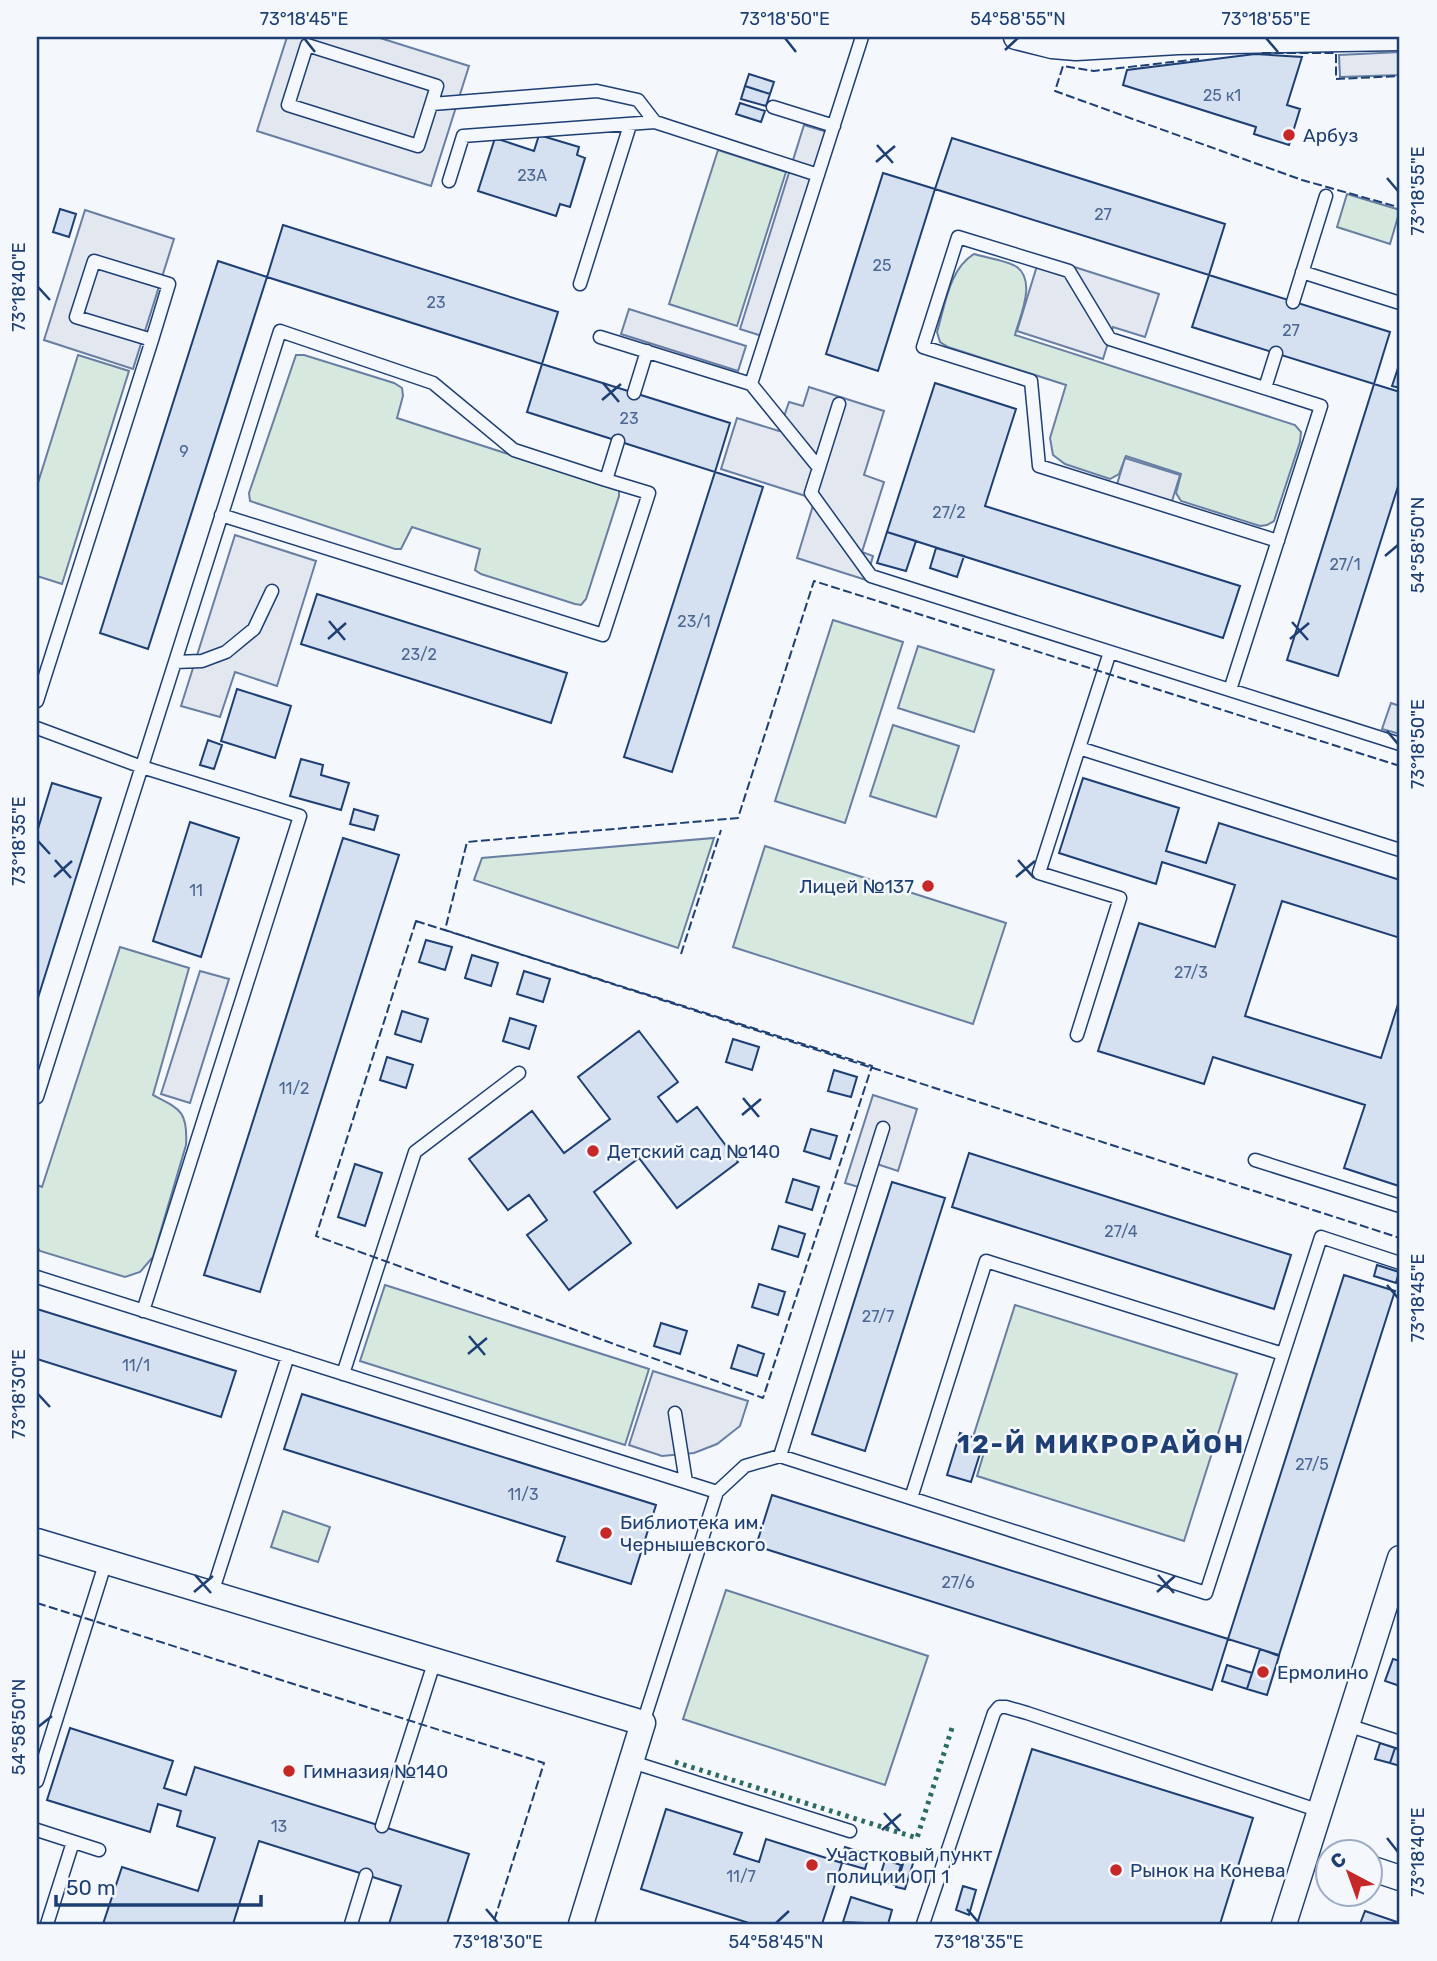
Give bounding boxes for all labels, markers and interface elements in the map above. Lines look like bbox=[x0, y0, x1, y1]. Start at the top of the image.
text: 73°18'45"E bbox=[260, 8, 348, 30]
text: 73°18'50"E bbox=[740, 8, 830, 30]
text: 54°58'55"N bbox=[970, 8, 1066, 30]
text: 73°18'55"E bbox=[1221, 8, 1311, 30]
house number: 25 к1 bbox=[1203, 86, 1241, 105]
place label: Арбуз bbox=[1303, 124, 1358, 147]
marker: Арбуз bbox=[1281, 127, 1297, 143]
text: 73°18'55"E bbox=[1407, 146, 1429, 236]
house number: 23А bbox=[517, 166, 547, 185]
house number: 27 bbox=[1094, 205, 1112, 224]
text: 73°18'40"E bbox=[8, 242, 30, 332]
house number: 25 bbox=[873, 256, 891, 275]
house number: 23 bbox=[426, 293, 446, 312]
house number: 27 bbox=[1282, 321, 1300, 340]
house number: 23 bbox=[619, 409, 639, 428]
house number: 9 bbox=[179, 442, 189, 461]
text: 54°58'50"N bbox=[1407, 497, 1429, 593]
house number: 27/2 bbox=[932, 503, 966, 522]
house number: 27/1 bbox=[1329, 555, 1361, 574]
house number: 23/1 bbox=[677, 612, 711, 631]
house number: 23/2 bbox=[401, 645, 437, 664]
text: 73°18'50"E bbox=[1407, 699, 1429, 789]
text: 73°18'35"E bbox=[8, 796, 30, 886]
place label: Лицей №137 bbox=[799, 875, 914, 898]
marker: Лицей №137 bbox=[920, 878, 936, 894]
house number: 11 bbox=[189, 881, 203, 900]
house number: 27/3 bbox=[1174, 963, 1208, 982]
house number: 11/2 bbox=[279, 1079, 309, 1098]
place label: Детский сад №140 bbox=[607, 1140, 780, 1163]
marker: Детский сад №140 bbox=[585, 1143, 601, 1159]
house number: 27/4 bbox=[1104, 1222, 1138, 1241]
text: 73°18'45"E bbox=[1407, 1254, 1429, 1342]
house number: 27/7 bbox=[862, 1307, 894, 1326]
text: 73°18'30"E bbox=[8, 1349, 30, 1439]
house number: 11/1 bbox=[122, 1356, 150, 1375]
district label: 12-Й МИКРОРАЙОН bbox=[957, 1429, 1245, 1460]
house number: 27/5 bbox=[1295, 1455, 1329, 1474]
house number: 11/3 bbox=[507, 1485, 539, 1504]
place label: Библиотека им. Чернышевского bbox=[620, 1511, 766, 1556]
marker: Библиотека им. Чернышевского bbox=[598, 1525, 614, 1541]
house number: 27/6 bbox=[941, 1573, 975, 1592]
place label: Ермолино bbox=[1277, 1661, 1369, 1684]
marker: Ермолино bbox=[1255, 1664, 1271, 1680]
text: 54°58'50"N bbox=[8, 1679, 30, 1775]
place label: Гимназия №140 bbox=[303, 1760, 448, 1783]
marker: Гимназия №140 bbox=[281, 1763, 297, 1779]
text: 73°18'40"E bbox=[1407, 1807, 1429, 1897]
house number: 13 bbox=[271, 1817, 287, 1836]
north arrow bbox=[1314, 1839, 1384, 1909]
place label: Участковый пункт полиции ОП 1 bbox=[826, 1843, 993, 1888]
text: С bbox=[1326, 1847, 1351, 1874]
marker: Участковый пункт полиции ОП 1 bbox=[804, 1857, 820, 1873]
place label: Рынок на Конева bbox=[1130, 1859, 1286, 1882]
marker: Рынок на Конева bbox=[1108, 1862, 1124, 1878]
scale bar bbox=[56, 1863, 261, 1907]
house number: 11/7 bbox=[726, 1867, 756, 1886]
text: 50 m bbox=[66, 1875, 116, 1900]
text: 73°18'30"E bbox=[453, 1931, 543, 1953]
text: 54°58'45"N bbox=[728, 1931, 824, 1953]
text: 73°18'35"E bbox=[934, 1931, 1024, 1953]

